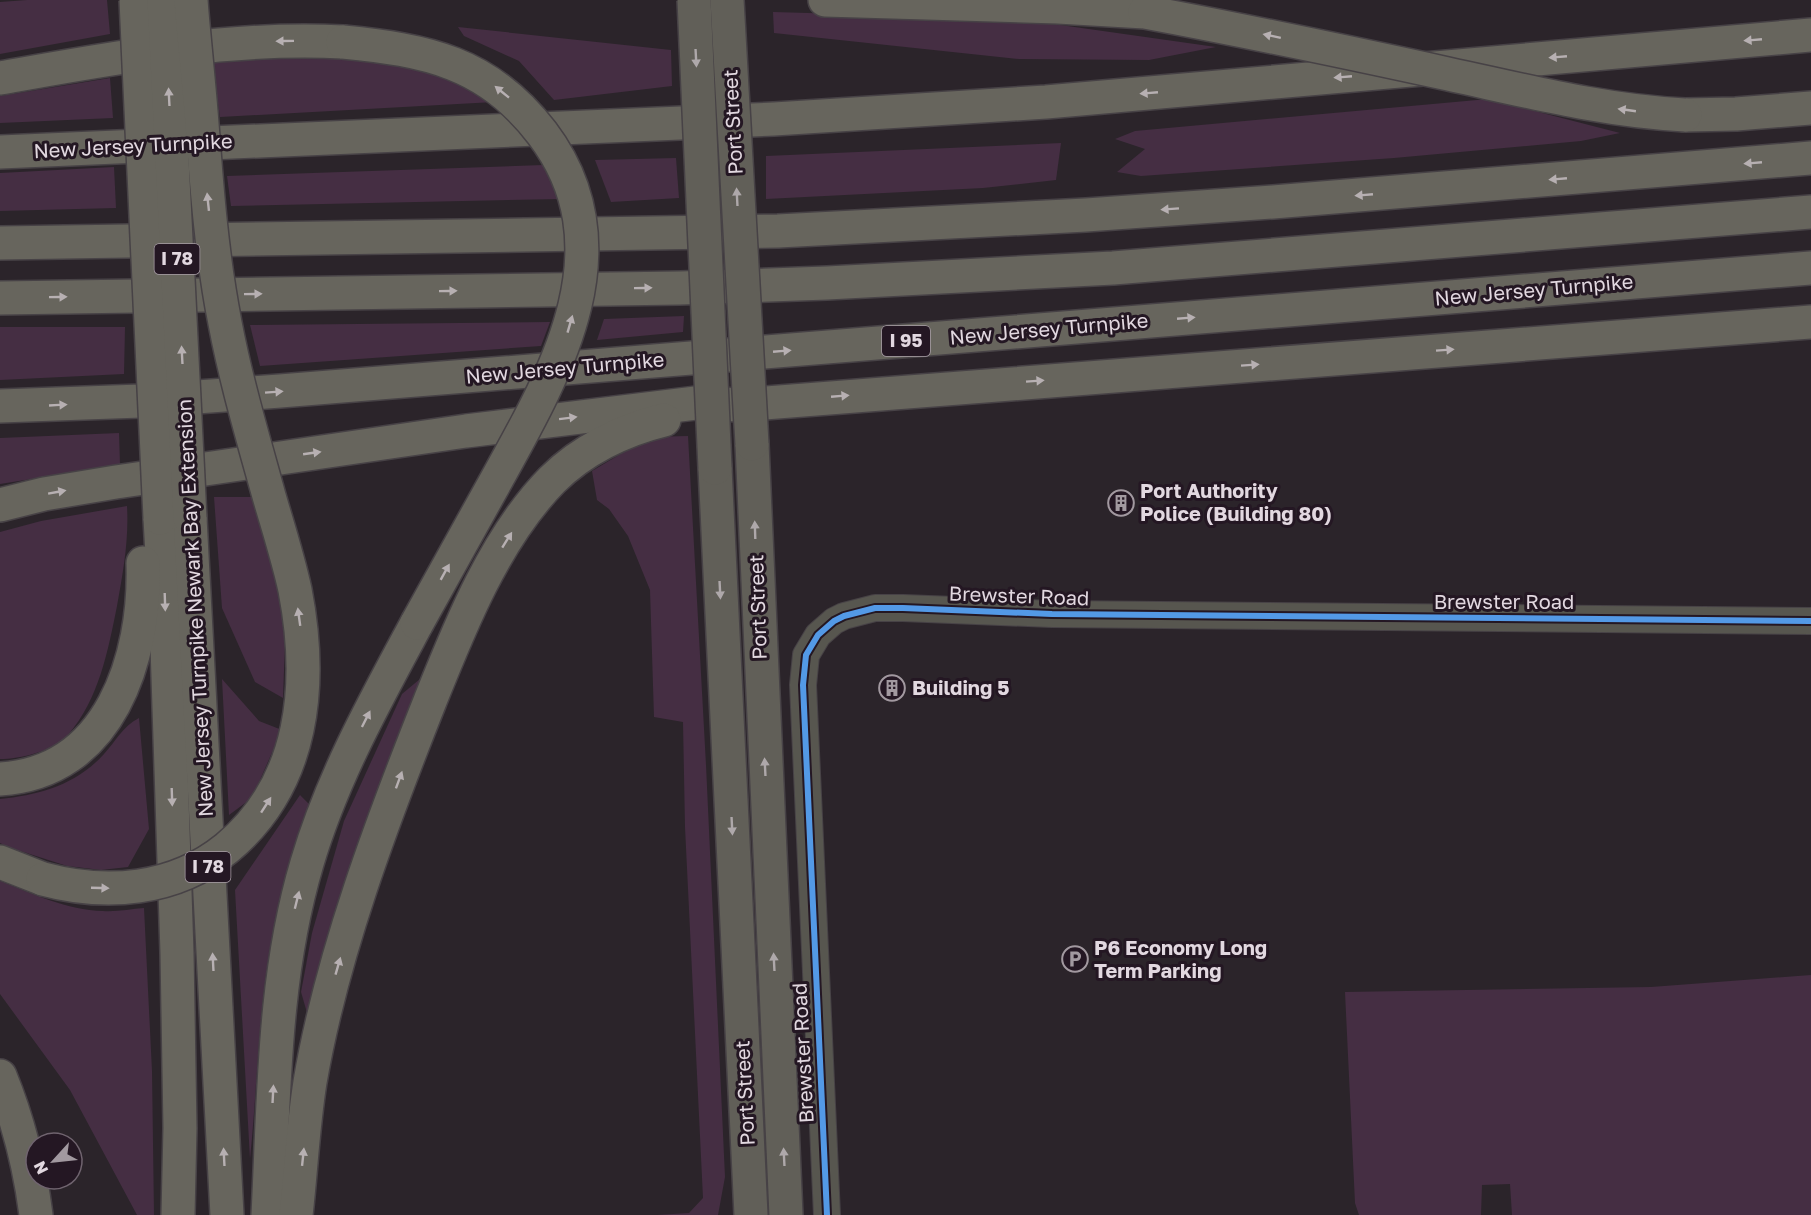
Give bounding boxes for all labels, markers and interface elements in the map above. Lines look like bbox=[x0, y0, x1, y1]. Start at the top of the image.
one-way arrow bbox=[1262, 31, 1281, 40]
one-way arrow bbox=[1743, 35, 1762, 45]
one-way arrow bbox=[275, 36, 294, 46]
one-way arrow bbox=[692, 49, 701, 68]
one-way arrow bbox=[1549, 52, 1568, 62]
street label: Port Street bbox=[717, 69, 747, 175]
one-way arrow bbox=[1334, 72, 1353, 82]
one-way arrow bbox=[494, 86, 510, 99]
one-way arrow bbox=[165, 88, 174, 107]
one-way arrow bbox=[1140, 88, 1159, 98]
one-way arrow bbox=[1617, 106, 1636, 115]
street label: New Jersey Turnpike bbox=[33, 128, 233, 162]
one-way arrow bbox=[1743, 158, 1762, 168]
one-way arrow bbox=[1549, 174, 1568, 184]
one-way arrow bbox=[733, 188, 742, 207]
one-way arrow bbox=[1354, 190, 1373, 200]
one-way arrow bbox=[203, 192, 213, 211]
one-way arrow bbox=[1160, 205, 1179, 214]
road number: I 78 bbox=[154, 244, 200, 274]
street label: New Jersey Turnpike bbox=[1434, 268, 1634, 310]
one-way arrow bbox=[634, 284, 653, 293]
one-way arrow bbox=[439, 286, 458, 296]
one-way arrow bbox=[244, 289, 263, 299]
one-way arrow bbox=[49, 292, 68, 302]
street label: New Jersey Turnpike bbox=[949, 307, 1149, 349]
one-way arrow bbox=[1177, 314, 1196, 323]
one-way arrow bbox=[566, 315, 576, 333]
road number: I 95 bbox=[882, 326, 930, 356]
one-way arrow bbox=[1435, 345, 1454, 355]
one-way arrow bbox=[177, 346, 186, 365]
street label: New Jersey Turnpike bbox=[465, 346, 665, 388]
one-way arrow bbox=[773, 346, 792, 356]
one-way arrow bbox=[1241, 360, 1260, 370]
one-way arrow bbox=[1025, 376, 1044, 386]
one-way arrow bbox=[265, 387, 284, 396]
one-way arrow bbox=[831, 391, 850, 401]
street label: New Jersey Turnpike Newark Bay Extension bbox=[171, 399, 217, 818]
one-way arrow bbox=[49, 401, 68, 410]
one-way arrow bbox=[558, 414, 577, 423]
one-way arrow bbox=[303, 449, 322, 458]
place label: Port Authority Police (Building 80) bbox=[1140, 478, 1332, 525]
one-way arrow bbox=[48, 487, 67, 496]
building icon: Port Authority Police (Building 80) bbox=[1106, 488, 1136, 518]
one-way arrow bbox=[751, 521, 760, 540]
one-way arrow bbox=[501, 532, 512, 548]
street label: Port Street bbox=[743, 554, 771, 660]
one-way arrow bbox=[440, 563, 450, 580]
one-way arrow bbox=[716, 580, 725, 599]
street label: Brewster Road bbox=[948, 581, 1090, 609]
street label: Brewster Road bbox=[1434, 589, 1574, 613]
one-way arrow bbox=[161, 593, 170, 612]
one-way arrow bbox=[294, 608, 303, 627]
building icon: Building 5 bbox=[877, 673, 907, 703]
place label: Building 5 bbox=[912, 675, 1009, 699]
one-way arrow bbox=[361, 710, 371, 727]
one-way arrow bbox=[761, 757, 770, 776]
one-way arrow bbox=[394, 771, 404, 789]
one-way arrow bbox=[167, 788, 177, 807]
one-way arrow bbox=[261, 797, 272, 813]
one-way arrow bbox=[728, 817, 737, 836]
road number: I 78 bbox=[186, 852, 230, 882]
one-way arrow bbox=[91, 884, 110, 893]
one-way arrow bbox=[292, 891, 302, 910]
place label: P6 Economy Long Term Parking bbox=[1094, 935, 1267, 982]
parking icon: P6 Economy Long Term Parking bbox=[1060, 944, 1090, 974]
one-way arrow bbox=[209, 952, 218, 971]
one-way arrow bbox=[770, 952, 779, 971]
one-way arrow bbox=[334, 957, 344, 975]
street label: Brewster Road bbox=[786, 982, 818, 1124]
street label: Port Street bbox=[729, 1040, 759, 1146]
one-way arrow bbox=[269, 1084, 278, 1103]
north arrow bbox=[24, 1131, 84, 1191]
one-way arrow bbox=[219, 1147, 228, 1166]
one-way arrow bbox=[298, 1147, 307, 1166]
one-way arrow bbox=[779, 1147, 788, 1166]
text: N bbox=[29, 1158, 52, 1178]

